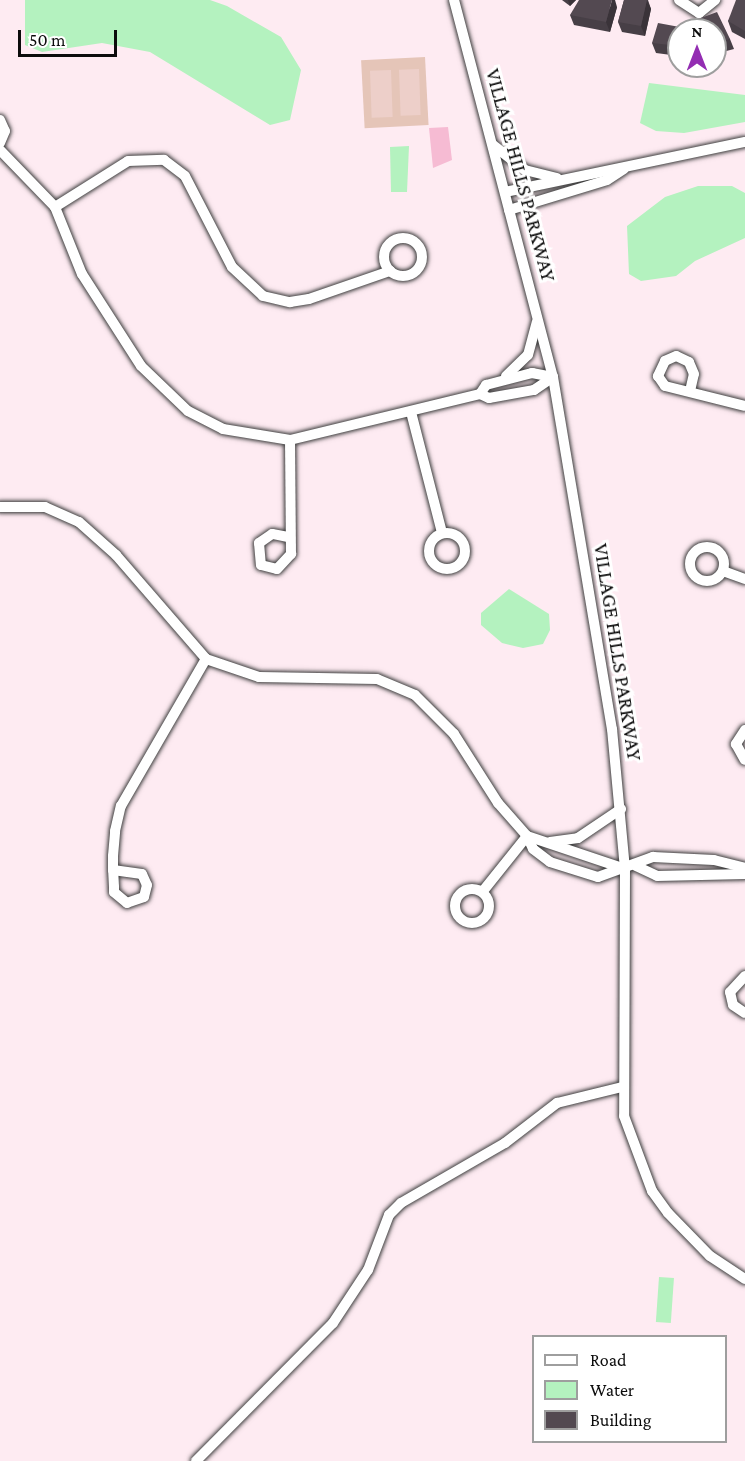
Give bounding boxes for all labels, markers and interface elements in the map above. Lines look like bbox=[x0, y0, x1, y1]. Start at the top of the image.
scale bar bbox=[21, 18, 120, 56]
north arrow bbox=[667, 18, 727, 78]
text: N bbox=[692, 23, 702, 40]
text: 50 m bbox=[29, 30, 66, 50]
street label: VILLAGE HILLS PARKWAY bbox=[480, 66, 562, 284]
street label: VILLAGE HILLS PARKWAY bbox=[588, 542, 648, 762]
legend bbox=[532, 1335, 727, 1443]
text: Road bbox=[590, 1350, 627, 1370]
text: Water bbox=[590, 1380, 634, 1400]
text: Building bbox=[590, 1410, 651, 1430]

